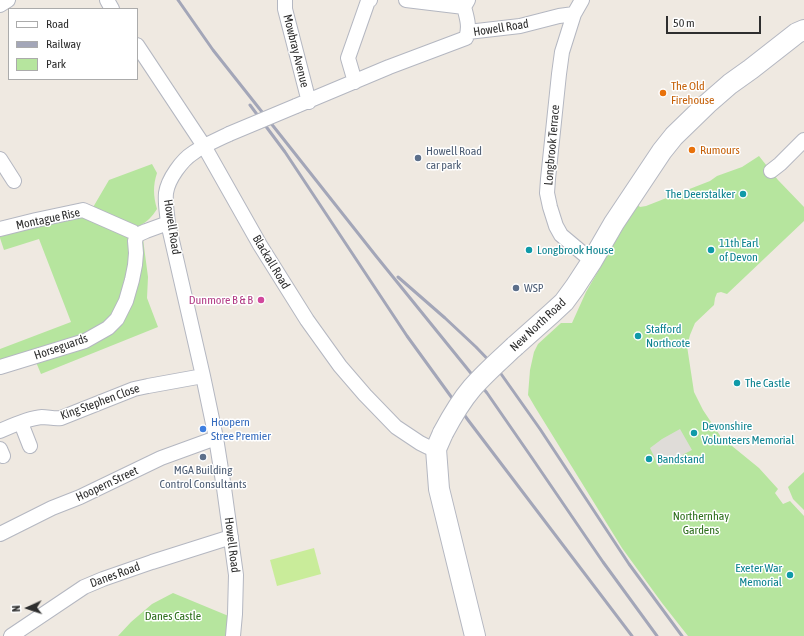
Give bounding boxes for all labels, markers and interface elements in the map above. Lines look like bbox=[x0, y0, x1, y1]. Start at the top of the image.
legend bbox=[8, 8, 138, 80]
scale bar bbox=[668, 8, 763, 34]
street label: Mowbray Avenue bbox=[280, 13, 312, 89]
text: 50 m bbox=[673, 16, 695, 30]
text: Road bbox=[46, 17, 69, 31]
street label: Howell Road bbox=[472, 17, 530, 39]
text: Railway bbox=[46, 37, 81, 51]
text: Park bbox=[46, 57, 66, 71]
place label: The Old Firehouse bbox=[671, 79, 715, 107]
marker: The Old Firehouse bbox=[658, 88, 668, 98]
street label: Longbrook Terrace bbox=[541, 104, 563, 186]
place label: Rumours bbox=[700, 143, 740, 157]
place label: Howell Road car park bbox=[426, 144, 482, 172]
marker: Rumours bbox=[687, 145, 697, 155]
marker: Howell Road car park bbox=[413, 153, 423, 163]
place label: The Deerstalker bbox=[665, 187, 735, 201]
marker: The Deerstalker bbox=[738, 189, 748, 199]
street label: Howell Road bbox=[161, 198, 183, 256]
street label: Montague Rise bbox=[15, 205, 81, 233]
street label: Blackall Road bbox=[249, 232, 293, 292]
place label: 11th Earl of Devon bbox=[719, 236, 759, 264]
place label: Longbrook House bbox=[537, 243, 614, 257]
marker: Longbrook House bbox=[524, 245, 534, 255]
marker: 11th Earl of Devon bbox=[706, 245, 716, 255]
place label: WSP bbox=[524, 281, 544, 295]
marker: WSP bbox=[511, 283, 521, 293]
place label: Dunmore B & B bbox=[189, 293, 253, 307]
marker: Dunmore B & B bbox=[256, 295, 266, 305]
street label: New North Road bbox=[507, 295, 569, 355]
place label: Stafford Northcote bbox=[646, 322, 690, 350]
street label: Horseguards bbox=[32, 331, 90, 363]
marker: Stafford Northcote bbox=[633, 331, 643, 341]
place label: The Castle bbox=[745, 376, 790, 390]
marker: The Castle bbox=[732, 378, 742, 388]
street label: King Stephen Close bbox=[58, 381, 142, 423]
place label: Hoopern Stree Premier bbox=[211, 415, 271, 443]
place label: Devonshire Volunteers Memorial bbox=[702, 419, 794, 447]
marker: Hoopern Stree Premier bbox=[198, 424, 208, 434]
marker: Devonshire Volunteers Memorial bbox=[689, 428, 699, 438]
marker: MGA Building Control Consultants bbox=[198, 452, 208, 462]
place label: Bandstand bbox=[657, 452, 705, 466]
marker: Bandstand bbox=[644, 454, 654, 464]
street label: Hoopern Street bbox=[74, 463, 140, 505]
place label: MGA Building Control Consultants bbox=[160, 463, 246, 491]
park label: Northernhay Gardens bbox=[673, 509, 729, 537]
street label: Howell Road bbox=[221, 516, 243, 574]
street label: Danes Road bbox=[88, 559, 142, 591]
place label: Exeter War Memorial bbox=[735, 561, 782, 589]
marker: Exeter War Memorial bbox=[785, 570, 795, 580]
north arrow bbox=[8, 588, 48, 628]
text: N bbox=[10, 605, 22, 612]
park label: Danes Castle bbox=[145, 609, 201, 623]

